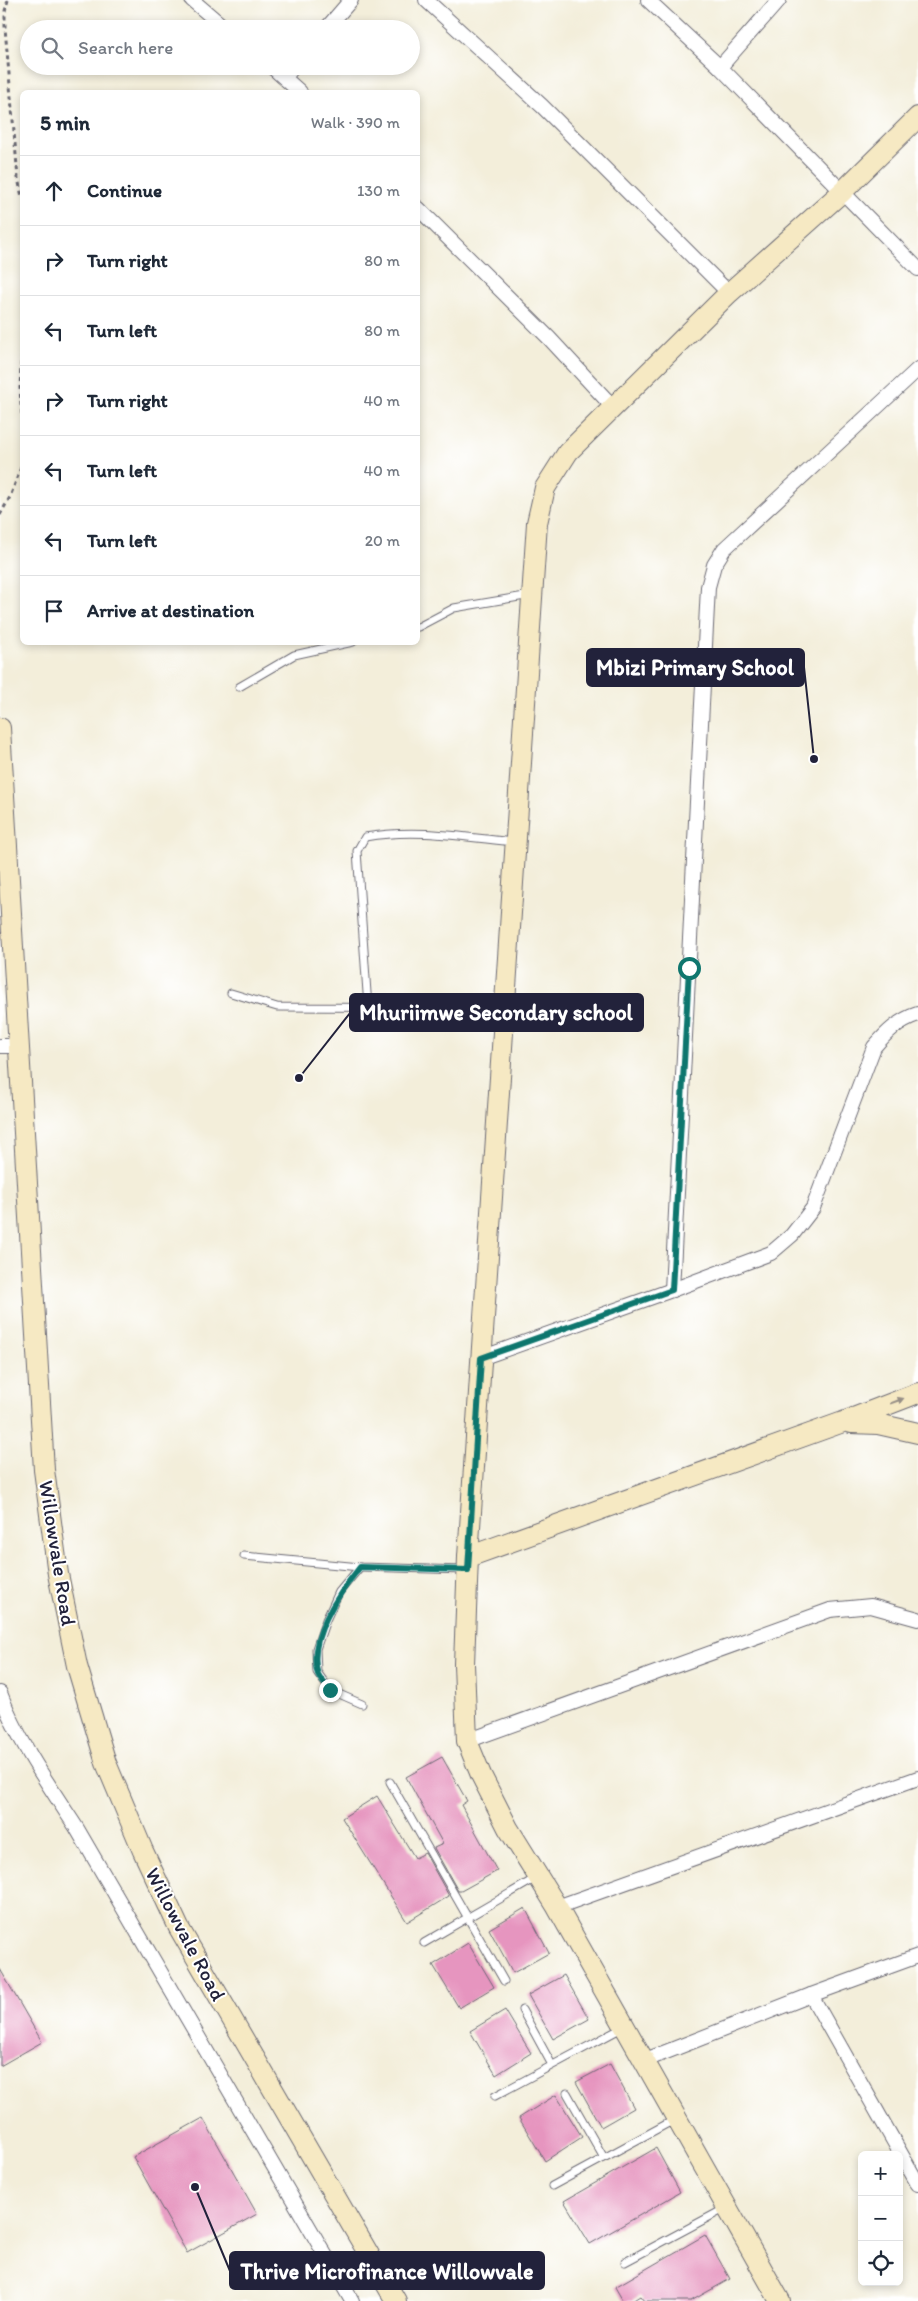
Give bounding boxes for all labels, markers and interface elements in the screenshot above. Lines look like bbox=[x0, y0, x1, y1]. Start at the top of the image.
search box bbox=[20, 20, 420, 75]
icon: search bbox=[38, 34, 66, 62]
text: Search here bbox=[78, 36, 173, 59]
text: 5 min bbox=[40, 110, 90, 135]
text: Walk · 390 m bbox=[311, 113, 400, 132]
icon: ahead bbox=[40, 177, 68, 205]
text: Continue bbox=[87, 179, 162, 202]
text: 130 m bbox=[357, 181, 400, 200]
icon: right bbox=[40, 247, 68, 275]
text: Turn right bbox=[87, 249, 168, 272]
text: 80 m bbox=[364, 251, 400, 270]
icon: left bbox=[40, 317, 68, 345]
text: Turn left bbox=[87, 319, 157, 342]
text: 80 m bbox=[364, 321, 400, 340]
icon: right bbox=[40, 387, 68, 415]
text: Turn right bbox=[87, 389, 168, 412]
text: 40 m bbox=[363, 391, 400, 410]
icon: left bbox=[40, 457, 68, 485]
text: Turn left bbox=[87, 459, 157, 482]
text: 40 m bbox=[363, 461, 400, 480]
icon: left bbox=[40, 527, 68, 555]
text: Turn left bbox=[87, 529, 157, 552]
text: 20 m bbox=[365, 531, 400, 550]
icon: arrive bbox=[40, 597, 68, 625]
text: Arrive at destination bbox=[87, 599, 254, 622]
callout: Mbizi Primary School bbox=[587, 649, 804, 686]
text: Mbizi Primary School bbox=[596, 654, 795, 681]
route start bbox=[678, 957, 701, 980]
callout: Mhuriimwe Secondary school bbox=[350, 994, 643, 1031]
text: Mhuriimwe Secondary school bbox=[359, 999, 634, 1026]
one-way arrow bbox=[889, 1397, 904, 1404]
street label: Willowvale Road bbox=[34, 1478, 82, 1628]
route end bbox=[319, 1679, 342, 1702]
street label: Willowvale Road bbox=[140, 1863, 232, 2005]
map controls bbox=[858, 2151, 903, 2286]
button: + bbox=[858, 2151, 903, 2196]
button: − bbox=[858, 2196, 903, 2241]
button: locate bbox=[858, 2241, 903, 2286]
callout: Thrive Microfinance Willowvale bbox=[230, 2252, 544, 2289]
text: Thrive Microfinance Willowvale bbox=[239, 2258, 534, 2285]

